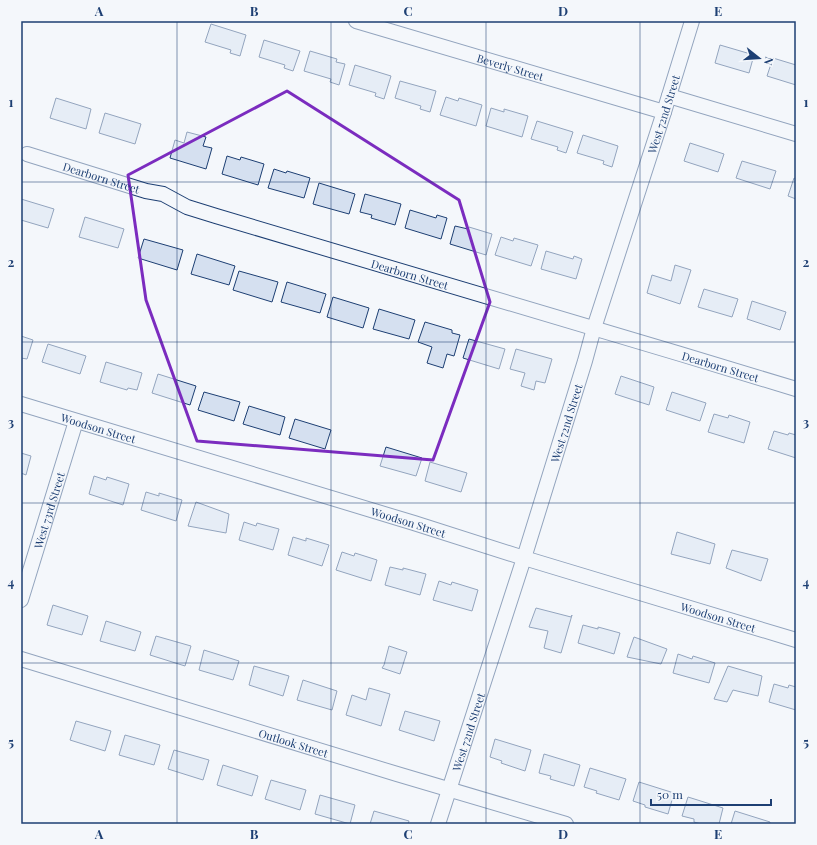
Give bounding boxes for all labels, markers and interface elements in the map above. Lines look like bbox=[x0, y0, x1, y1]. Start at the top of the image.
text: A bbox=[94, 2, 104, 19]
text: B bbox=[250, 2, 259, 19]
text: C bbox=[403, 2, 413, 19]
text: D bbox=[558, 2, 568, 19]
text: E bbox=[714, 2, 722, 19]
north arrow bbox=[739, 38, 779, 78]
street label: Beverly Street bbox=[475, 50, 546, 84]
text: N bbox=[761, 55, 777, 67]
street label: West 72nd Street bbox=[643, 73, 683, 156]
text: 1 bbox=[9, 93, 14, 110]
text: 1 bbox=[804, 93, 809, 110]
street label: Dearborn Street bbox=[61, 158, 142, 196]
text: 2 bbox=[8, 253, 15, 270]
text: 2 bbox=[803, 253, 810, 270]
street label: Dearborn Street bbox=[370, 255, 450, 292]
street label: Dearborn Street bbox=[680, 347, 761, 385]
street label: West 72nd Street bbox=[546, 382, 585, 465]
street label: Woodson Street bbox=[58, 409, 138, 446]
text: 3 bbox=[8, 413, 14, 430]
text: 3 bbox=[803, 413, 809, 430]
street label: West 73rd Street bbox=[30, 470, 67, 551]
street label: Woodson Street bbox=[368, 503, 448, 540]
text: 4 bbox=[8, 573, 15, 590]
text: 4 bbox=[803, 573, 810, 590]
street label: Woodson Street bbox=[678, 598, 758, 635]
street label: West 72nd Street bbox=[448, 691, 488, 774]
street label: Outlook Street bbox=[257, 725, 330, 760]
text: 5 bbox=[8, 733, 14, 750]
text: 5 bbox=[803, 733, 809, 750]
scale bar bbox=[651, 781, 771, 807]
text: 50 m bbox=[657, 786, 683, 802]
text: A bbox=[94, 825, 104, 842]
text: B bbox=[250, 825, 259, 842]
text: C bbox=[403, 825, 413, 842]
text: D bbox=[558, 825, 568, 842]
text: E bbox=[714, 825, 722, 842]

